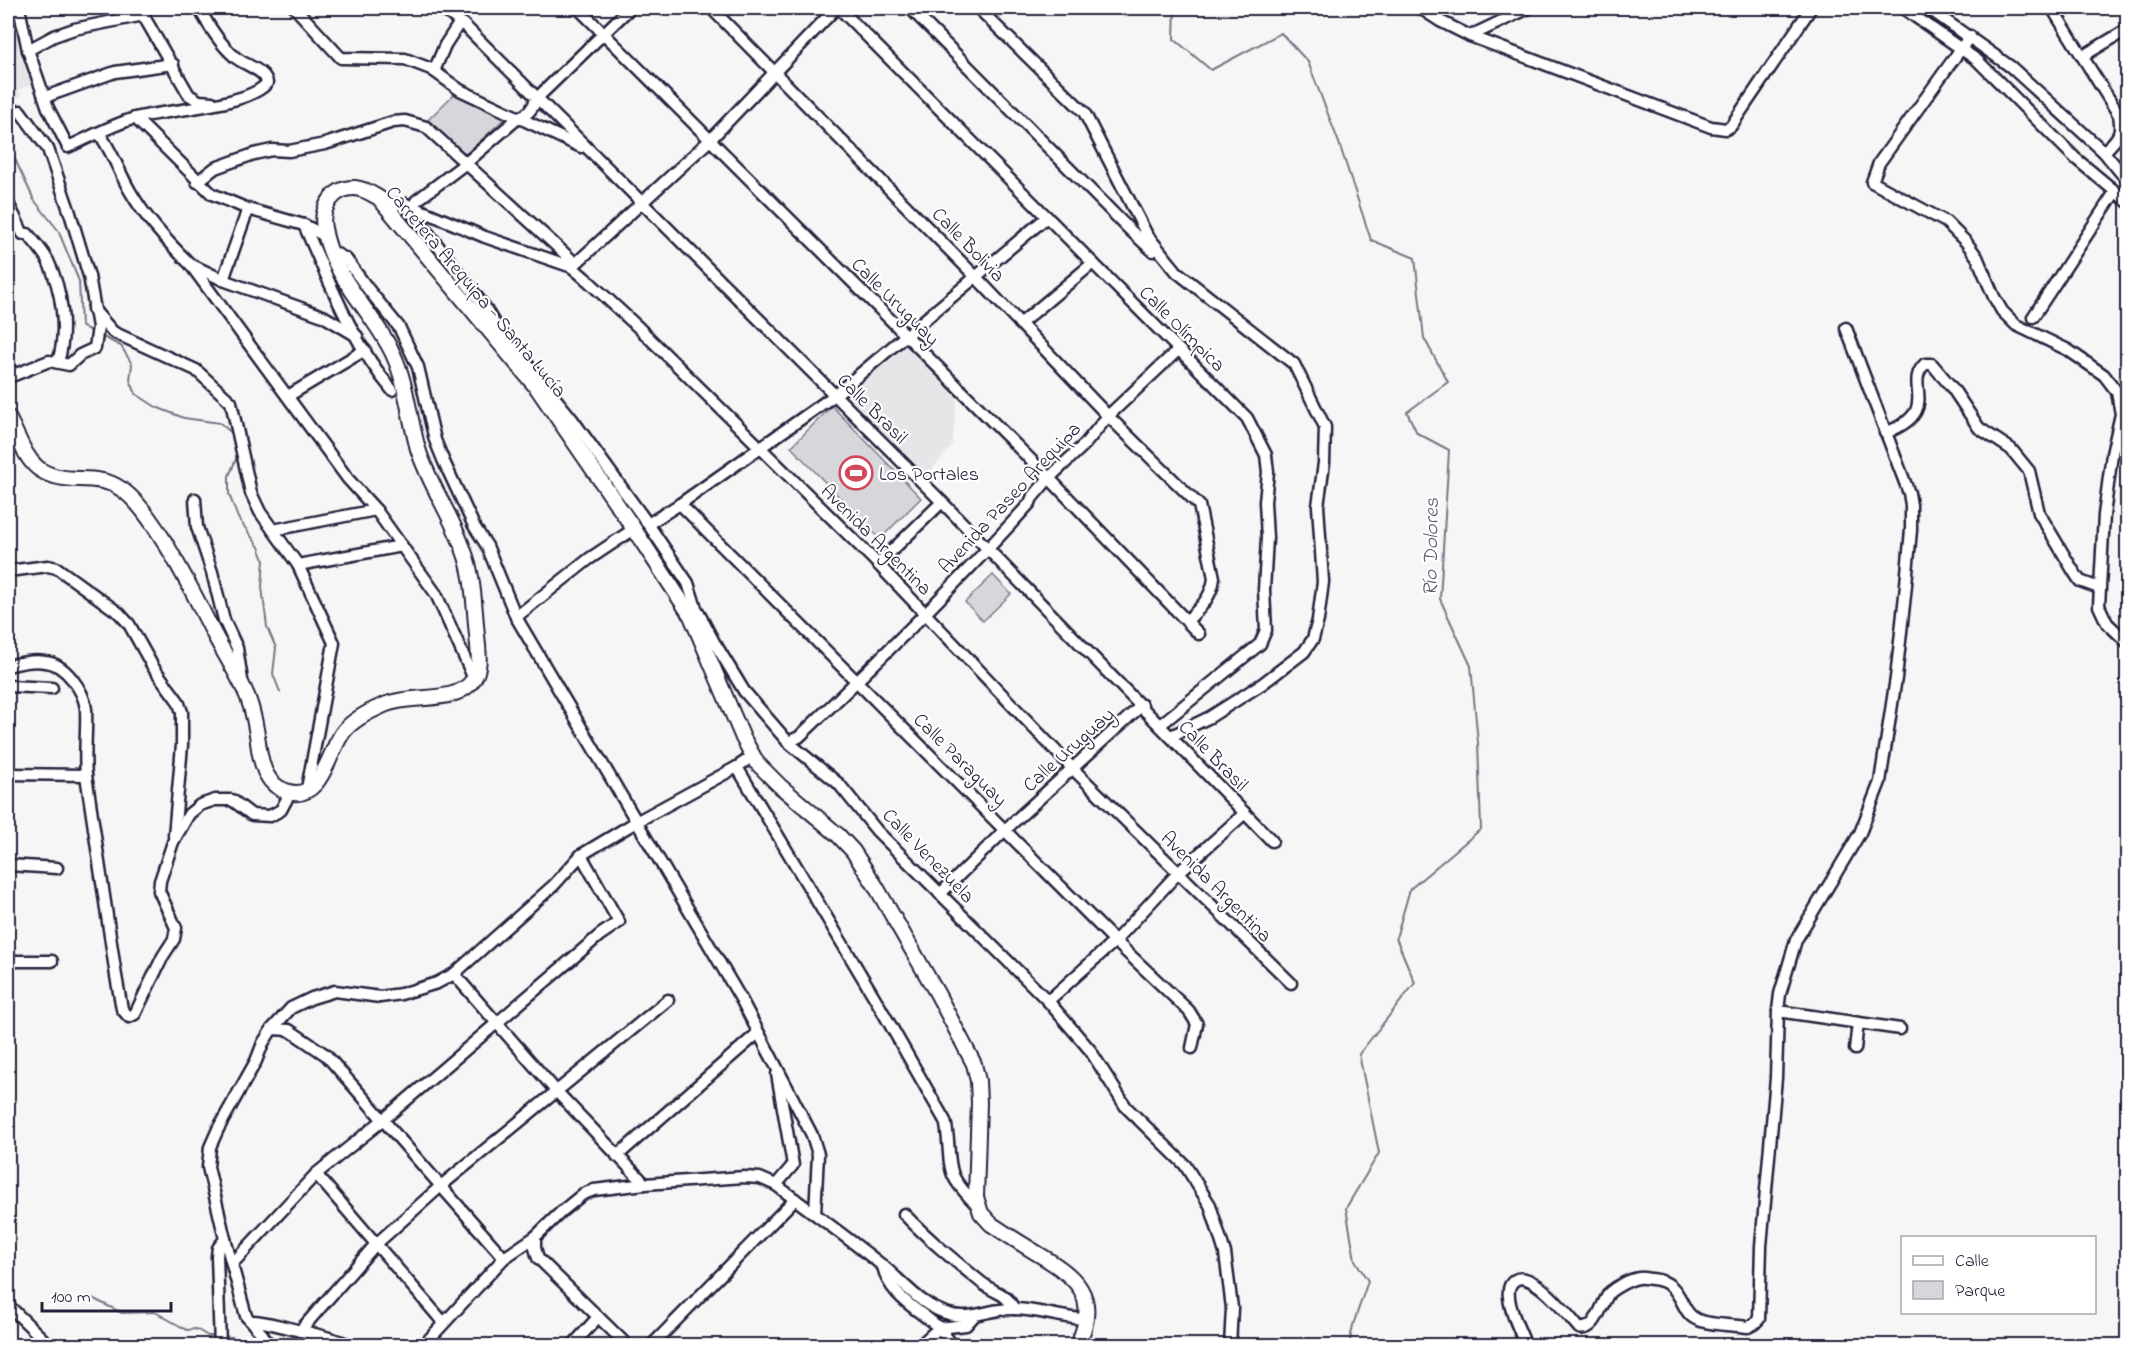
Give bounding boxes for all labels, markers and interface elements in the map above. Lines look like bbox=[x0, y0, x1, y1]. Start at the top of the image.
street label: Carretera Arequipa - Santa Lucía bbox=[378, 180, 573, 405]
street label: Calle Bolivia bbox=[924, 202, 1011, 290]
street label: Calle Uruguay bbox=[843, 252, 945, 354]
street label: Calle Olímpica bbox=[1131, 280, 1231, 380]
street label: Calle Brasil bbox=[829, 368, 913, 452]
street label: Avenida Paseo Arequipa bbox=[933, 416, 1089, 581]
sports icon: Los Portales bbox=[838, 455, 874, 491]
place label: Los Portales bbox=[879, 461, 979, 490]
street label: Avenida Argentina bbox=[812, 478, 938, 604]
water label: Río Dolores bbox=[1416, 497, 1448, 596]
street label: Calle Uruguay bbox=[1017, 702, 1123, 801]
street label: Calle Paraguay bbox=[905, 707, 1013, 815]
street label: Calle Brasil bbox=[1170, 714, 1254, 799]
street label: Calle Venezuela bbox=[874, 803, 980, 911]
street label: Avenida Argentina bbox=[1152, 825, 1278, 951]
legend bbox=[1901, 1236, 2096, 1314]
text: Calle bbox=[1955, 1249, 1990, 1275]
scale bar bbox=[42, 1275, 171, 1313]
text: Parque bbox=[1955, 1279, 2006, 1305]
text: 100 m bbox=[51, 1285, 91, 1311]

